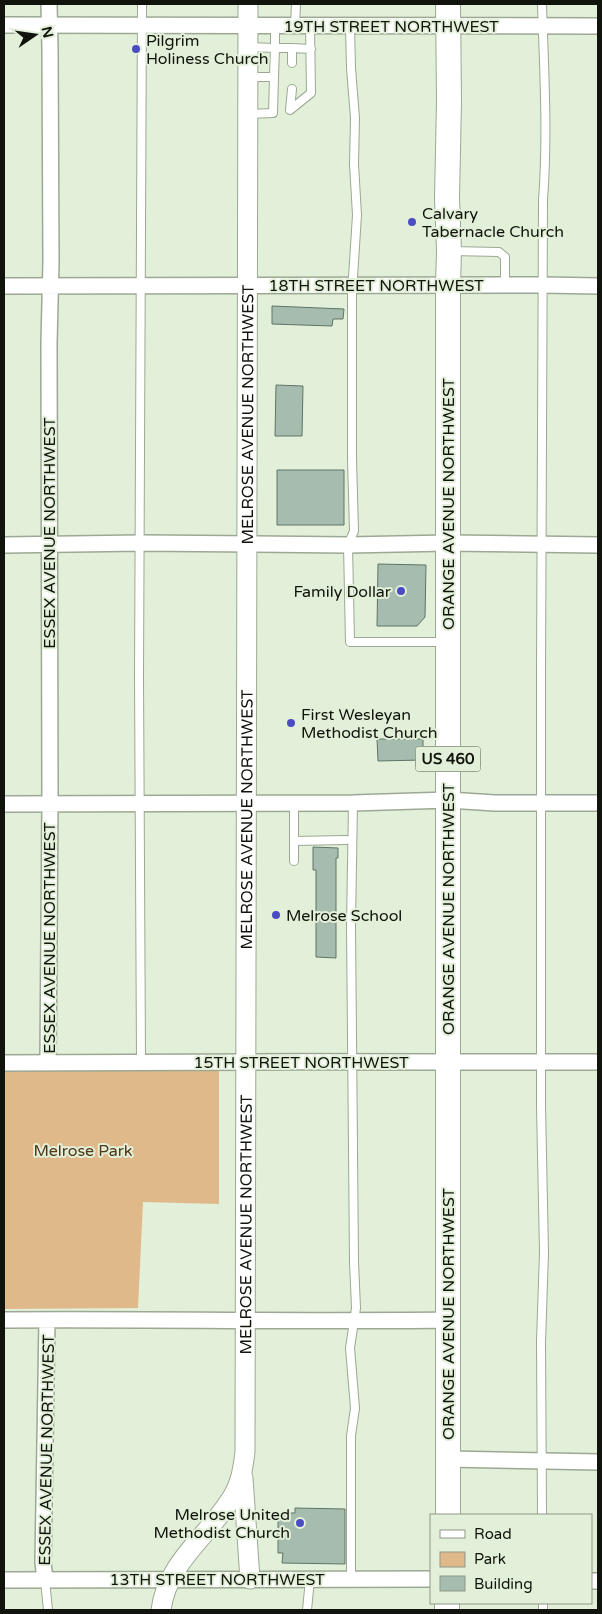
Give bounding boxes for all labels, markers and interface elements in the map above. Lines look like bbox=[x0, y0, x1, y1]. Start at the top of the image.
north arrow bbox=[10, 10, 60, 60]
street label: 19TH STREET NORTHWEST bbox=[283, 17, 499, 37]
text: N bbox=[38, 25, 57, 40]
place label: Pilgrim Holiness Church bbox=[146, 31, 269, 69]
marker: Pilgrim Holiness Church bbox=[130, 43, 142, 55]
place label: Calvary Tabernacle Church bbox=[422, 204, 564, 242]
marker: Calvary Tabernacle Church bbox=[406, 216, 418, 228]
street label: 18TH STREET NORTHWEST bbox=[268, 276, 484, 296]
street label: MELROSE AVENUE NORTHWEST bbox=[238, 284, 258, 545]
street label: ORANGE AVENUE NORTHWEST bbox=[439, 378, 459, 630]
street label: ESSEX AVENUE NORTHWEST bbox=[40, 417, 60, 649]
place label: Family Dollar bbox=[294, 582, 392, 602]
marker: Family Dollar bbox=[395, 585, 407, 597]
street label: MELROSE AVENUE NORTHWEST bbox=[237, 689, 258, 950]
place label: First Wesleyan Methodist Church bbox=[301, 705, 438, 743]
marker: First Wesleyan Methodist Church bbox=[285, 717, 297, 729]
road number: US 460 bbox=[416, 746, 480, 772]
street label: ORANGE AVENUE NORTHWEST bbox=[439, 783, 459, 1035]
street label: ESSEX AVENUE NORTHWEST bbox=[40, 822, 60, 1054]
place label: Melrose School bbox=[286, 906, 402, 926]
marker: Melrose School bbox=[270, 909, 282, 921]
street label: 15TH STREET NORTHWEST bbox=[193, 1053, 409, 1073]
street label: MELROSE AVENUE NORTHWEST bbox=[236, 1094, 257, 1355]
park label: Melrose Park bbox=[34, 1141, 133, 1161]
street label: ORANGE AVENUE NORTHWEST bbox=[439, 1188, 459, 1440]
street label: ESSEX AVENUE NORTHWEST bbox=[35, 1334, 59, 1566]
place label: Melrose United Methodist Church bbox=[153, 1505, 290, 1543]
legend bbox=[430, 1514, 592, 1604]
marker: Melrose United Methodist Church bbox=[294, 1517, 306, 1529]
text: Road bbox=[474, 1525, 512, 1543]
text: Park bbox=[474, 1550, 506, 1568]
street label: 13TH STREET NORTHWEST bbox=[109, 1570, 325, 1590]
text: Building bbox=[474, 1575, 533, 1593]

